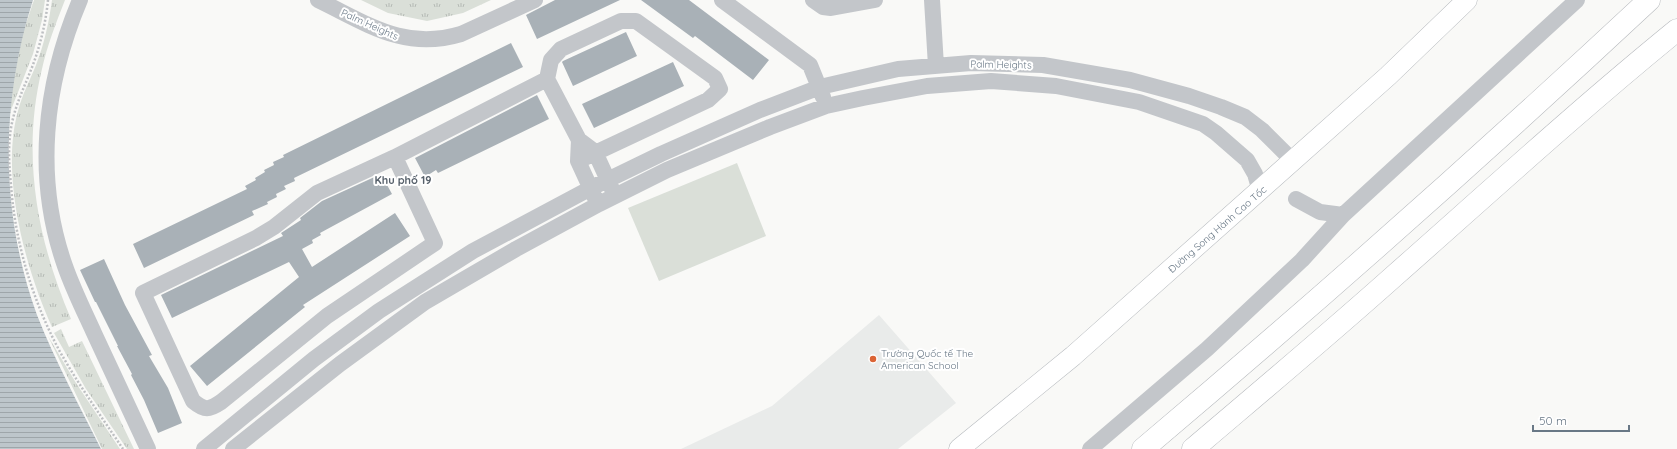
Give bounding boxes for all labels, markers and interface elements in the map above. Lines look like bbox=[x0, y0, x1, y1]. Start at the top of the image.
street label: Palm Heights bbox=[339, 6, 401, 43]
street label: Palm Heights bbox=[970, 57, 1032, 72]
district label: Khu phố 19 bbox=[374, 173, 432, 187]
street label: Đường Song Hành Cao Tốc bbox=[1165, 183, 1269, 276]
place label: Trường Quốc tế The American School bbox=[881, 347, 974, 372]
marker: Trường Quốc tế The American School bbox=[868, 354, 878, 364]
scale bar bbox=[1533, 407, 1629, 433]
text: 50 m bbox=[1539, 413, 1567, 428]

